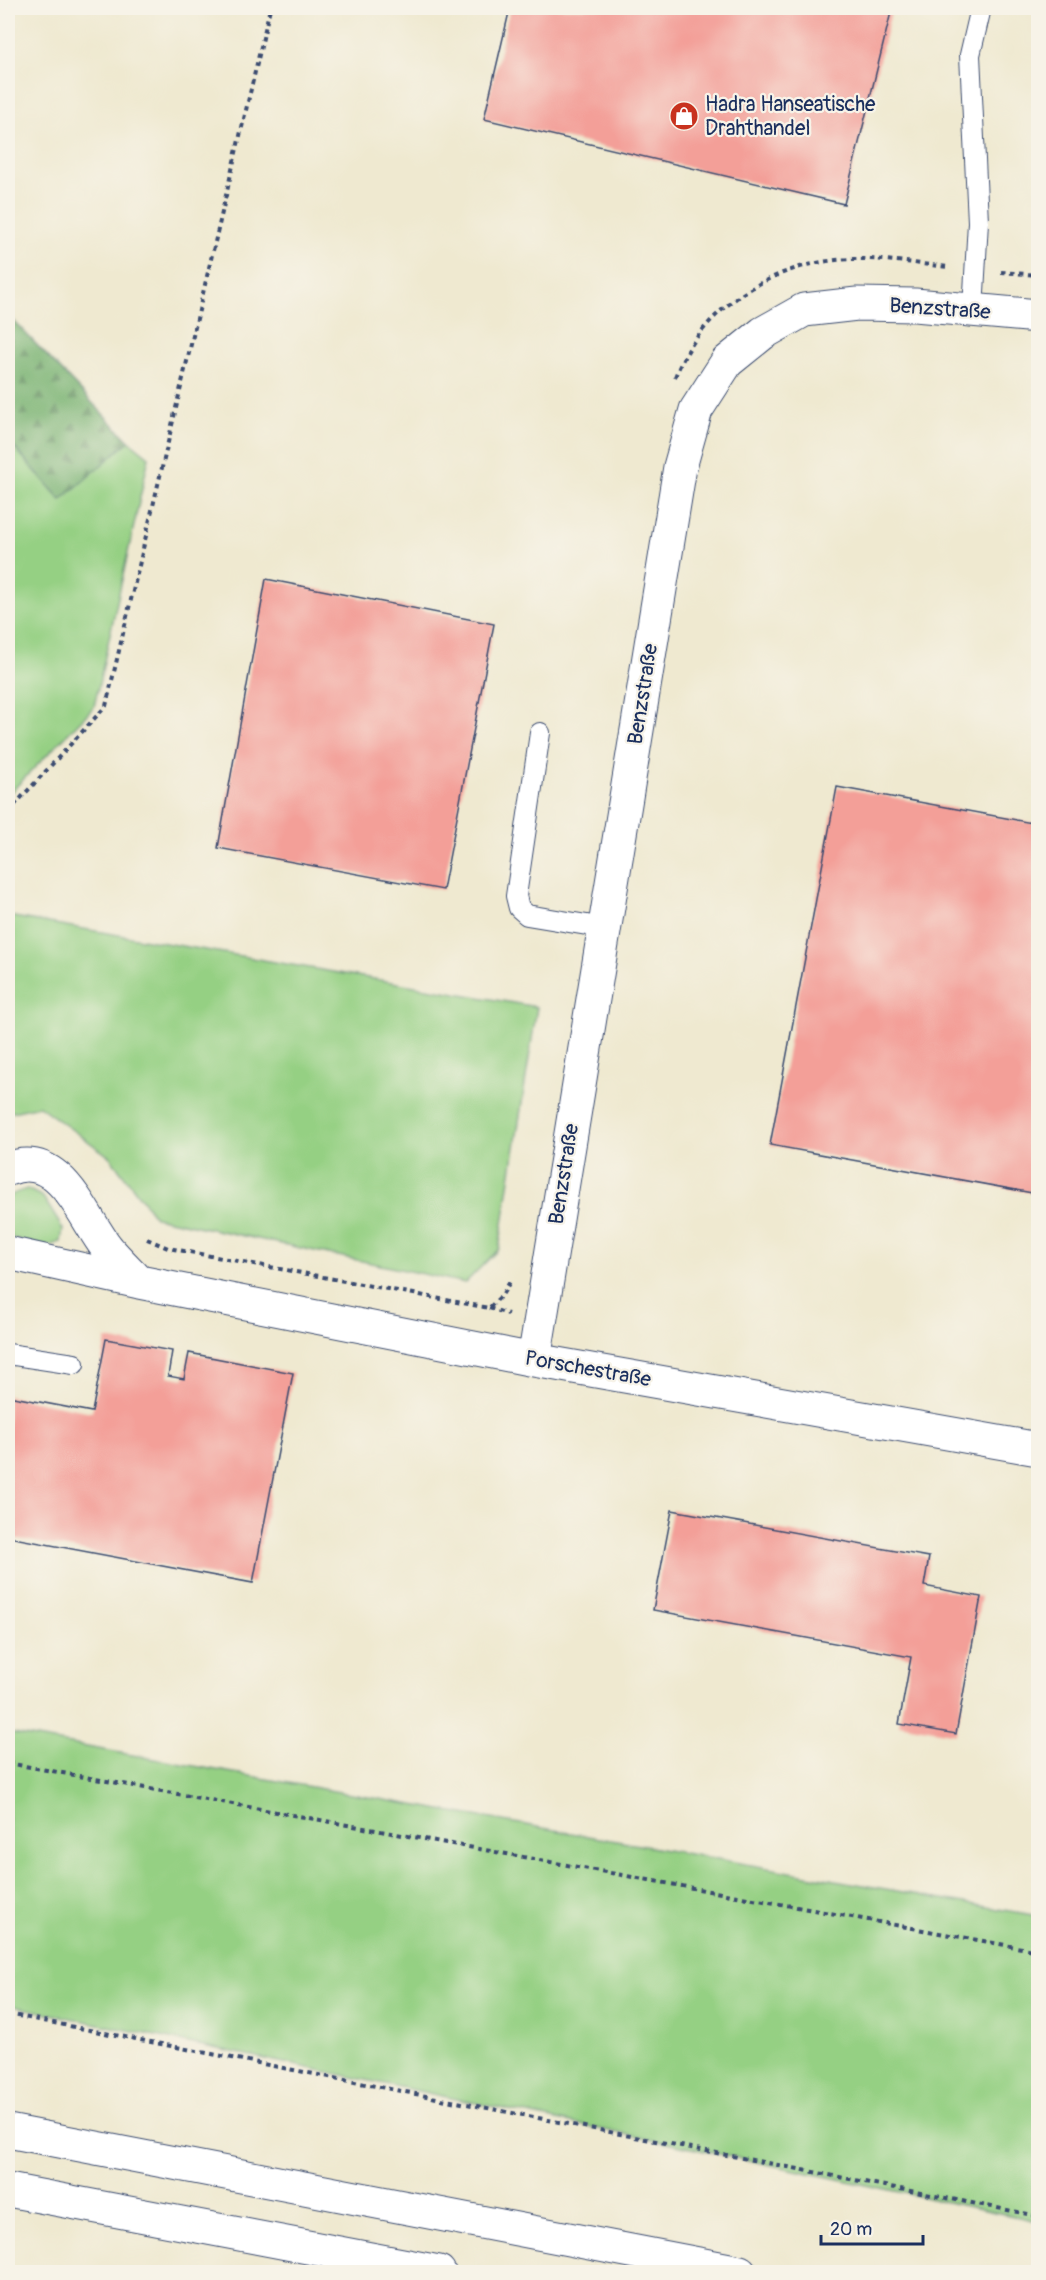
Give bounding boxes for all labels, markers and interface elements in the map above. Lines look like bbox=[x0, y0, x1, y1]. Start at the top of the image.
place label: Hadra Hanseatische Drahthandel bbox=[705, 91, 876, 142]
shop icon: Hadra Hanseatische Drahthandel bbox=[668, 100, 700, 132]
street label: Benzstraße bbox=[888, 292, 992, 326]
street label: Benzstraße bbox=[622, 641, 664, 746]
street label: Benzstraße bbox=[543, 1121, 585, 1226]
street label: Porschestraße bbox=[523, 1345, 654, 1393]
scale bar bbox=[821, 2208, 923, 2246]
text: 20 m bbox=[830, 2218, 872, 2241]

